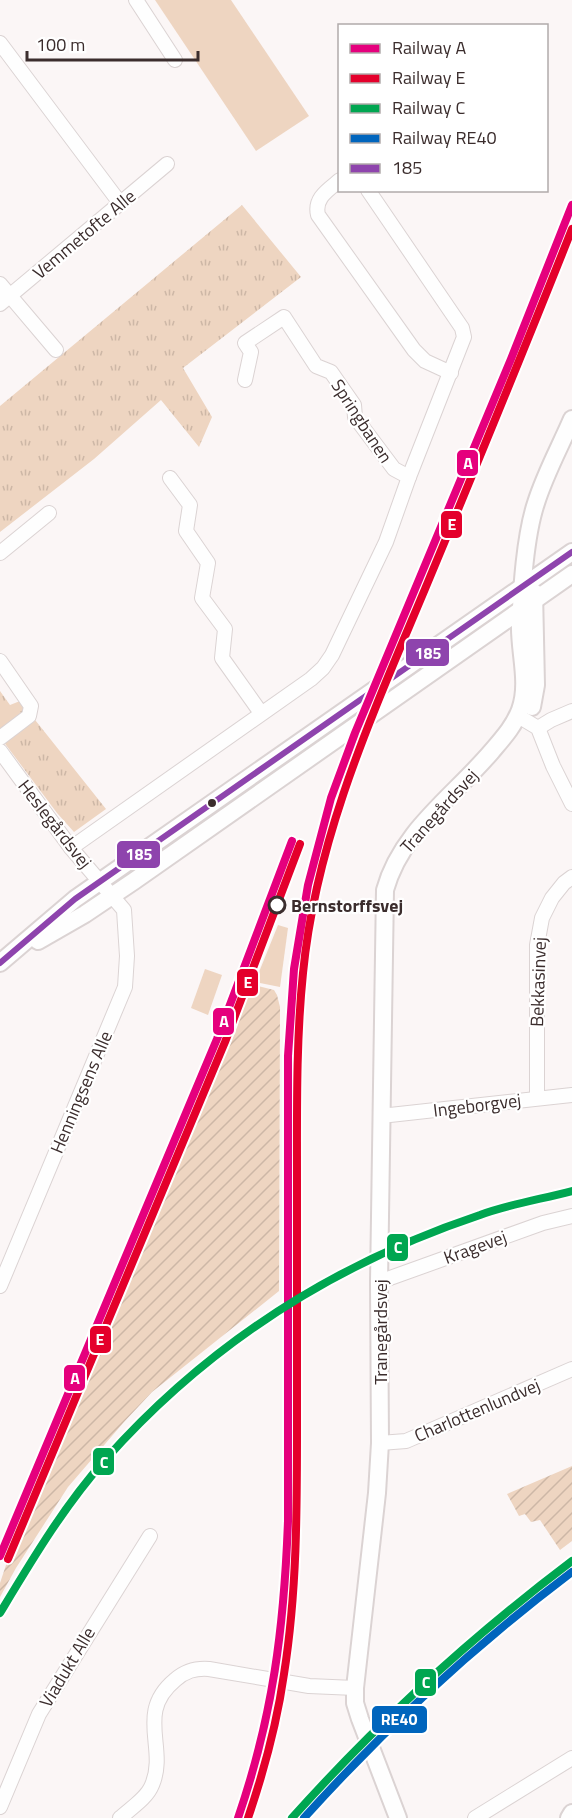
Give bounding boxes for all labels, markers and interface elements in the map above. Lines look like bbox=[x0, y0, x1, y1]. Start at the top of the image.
scale bar bbox=[27, 24, 198, 62]
legend bbox=[338, 24, 548, 192]
text: 100 m bbox=[36, 31, 85, 58]
text: Railway A bbox=[392, 34, 466, 61]
text: Railway E bbox=[392, 64, 465, 91]
text: Railway C bbox=[392, 94, 465, 121]
text: Railway RE40 bbox=[392, 124, 497, 151]
text: 185 bbox=[392, 154, 422, 181]
street label: Vemmetofte Alle bbox=[27, 183, 141, 285]
street label: Springbanen bbox=[325, 374, 399, 468]
line badge: A bbox=[456, 449, 479, 477]
text: A bbox=[463, 451, 473, 475]
line badge: E bbox=[440, 510, 463, 539]
text: E bbox=[448, 512, 457, 536]
line badge: 185 bbox=[405, 638, 450, 667]
text: 185 bbox=[415, 641, 441, 665]
street label: Tranegårdsvej bbox=[394, 763, 484, 859]
street label: Heslegårdsvej bbox=[12, 774, 98, 874]
unlabelled marker bbox=[206, 797, 218, 809]
line badge: 185 bbox=[116, 840, 161, 869]
text: 185 bbox=[126, 842, 152, 866]
place label: Bernstorffsvej bbox=[291, 892, 403, 919]
marker: Bernstorffsvej bbox=[268, 896, 286, 914]
street label: Bekkasinvej bbox=[523, 937, 553, 1027]
line badge: E bbox=[236, 968, 259, 997]
text: E bbox=[244, 970, 253, 994]
line badge: A bbox=[212, 1007, 235, 1036]
text: A bbox=[219, 1009, 229, 1033]
street label: Henningsens Alle bbox=[43, 1026, 119, 1158]
street label: Ingeborgvej bbox=[432, 1086, 522, 1124]
street label: Kragevej bbox=[440, 1223, 510, 1271]
line badge: C bbox=[386, 1233, 409, 1262]
text: C bbox=[394, 1235, 403, 1259]
street label: Tranegårdsvej bbox=[367, 1279, 394, 1385]
line badge: E bbox=[89, 1325, 112, 1354]
text: E bbox=[96, 1327, 105, 1351]
line badge: A bbox=[63, 1364, 86, 1392]
text: A bbox=[70, 1366, 80, 1390]
street label: Charlottenlundvej bbox=[410, 1371, 544, 1449]
line badge: C bbox=[92, 1447, 115, 1476]
text: C bbox=[100, 1450, 109, 1474]
street label: Viadukt Alle bbox=[32, 1622, 102, 1712]
line badge: C bbox=[414, 1668, 437, 1697]
text: C bbox=[422, 1670, 431, 1694]
line badge: RE40 bbox=[371, 1705, 428, 1734]
text: RE40 bbox=[381, 1707, 417, 1731]

